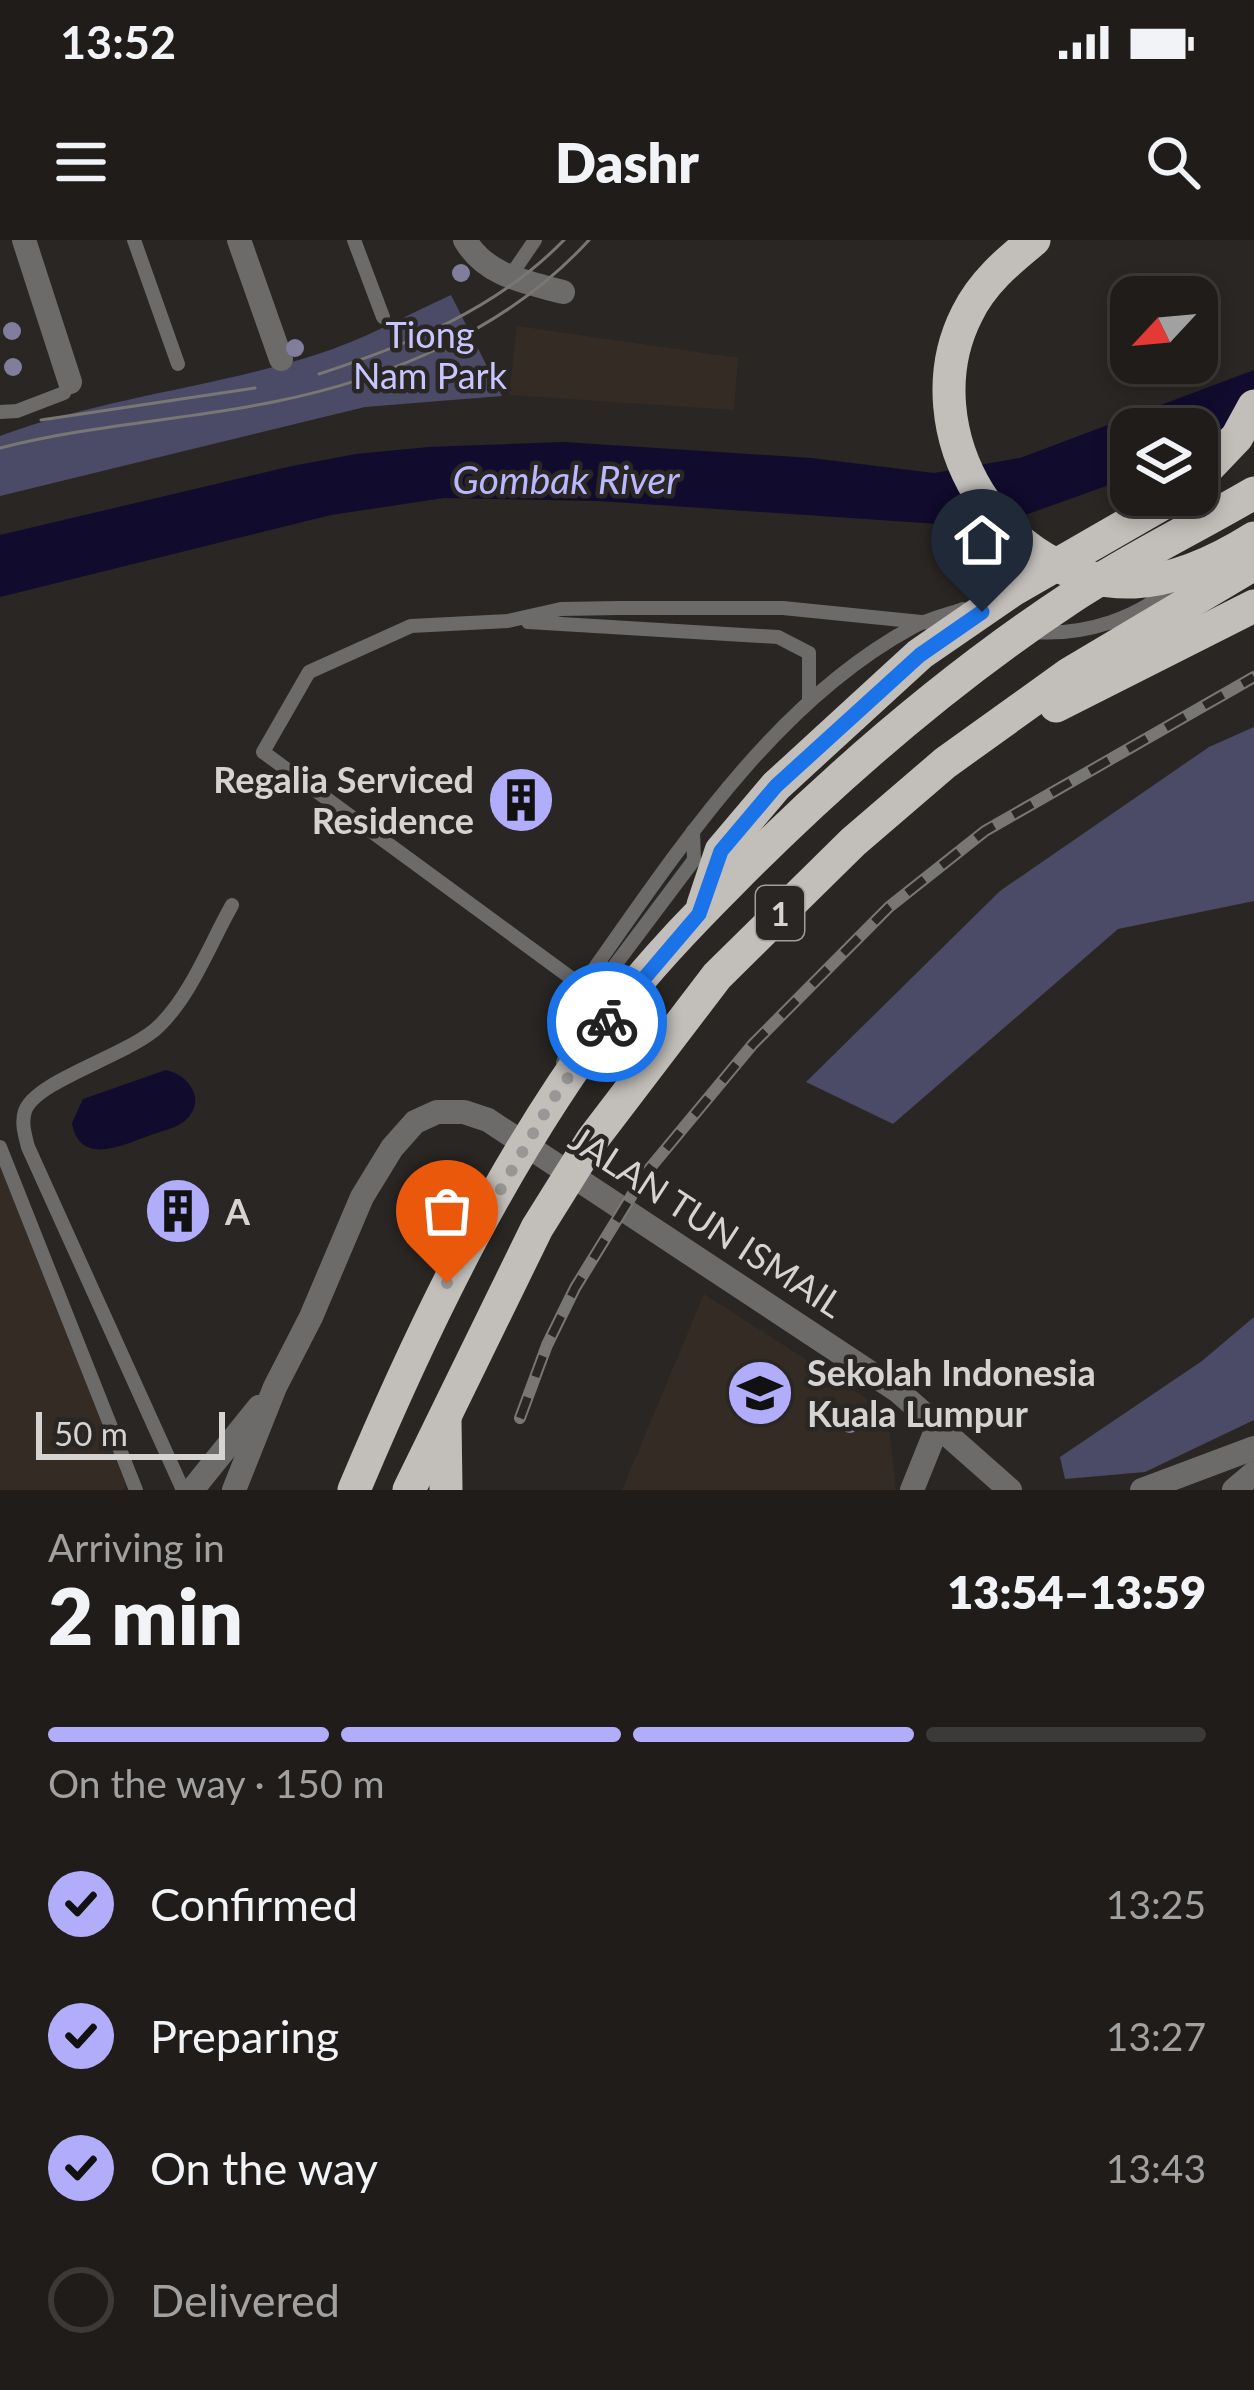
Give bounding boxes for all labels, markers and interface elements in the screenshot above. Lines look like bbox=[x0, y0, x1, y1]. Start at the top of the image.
text: 13:52 bbox=[60, 15, 176, 69]
icon: menu bbox=[48, 129, 114, 195]
icon: search bbox=[1140, 129, 1206, 195]
text: Dashr bbox=[555, 130, 699, 195]
north arrow bbox=[1110, 276, 1218, 384]
map controls bbox=[1110, 276, 1218, 516]
park label: Tiong Nam Park bbox=[353, 312, 508, 397]
button: layers bbox=[1110, 408, 1218, 516]
water label: Gombak River bbox=[452, 456, 680, 502]
pin bbox=[931, 489, 1033, 612]
icon: home bbox=[949, 507, 1015, 573]
place label: Regalia Serviced Residence bbox=[213, 757, 474, 842]
building icon: Regalia Serviced Residence bbox=[486, 765, 556, 835]
road number: 1 bbox=[756, 886, 804, 940]
courier bbox=[547, 962, 667, 1082]
icon: bike bbox=[574, 989, 640, 1055]
street label: JALAN TUN ISMAIL bbox=[562, 1116, 852, 1326]
pin bbox=[396, 1160, 498, 1283]
building icon: A bbox=[143, 1176, 213, 1246]
icon: bag bbox=[414, 1178, 480, 1244]
place label: A bbox=[224, 1189, 251, 1233]
place label: Sekolah Indonesia Kuala Lumpur bbox=[807, 1350, 1096, 1435]
school or university icon: Sekolah Indonesia Kuala Lumpur bbox=[725, 1358, 795, 1428]
scale bar bbox=[36, 1406, 225, 1459]
text: 50 m bbox=[54, 1413, 128, 1453]
text: Arriving in bbox=[48, 1524, 225, 1570]
text: 13:54–13:59 bbox=[947, 1565, 1206, 1619]
text: 2 min bbox=[48, 1568, 243, 1662]
text: On the way · 150 m bbox=[48, 1760, 385, 1806]
icon: check bbox=[48, 1871, 114, 1937]
text: Confirmed bbox=[150, 1877, 358, 1931]
text: 13:25 bbox=[1106, 1881, 1206, 1927]
icon: check bbox=[48, 2003, 114, 2069]
text: Preparing bbox=[150, 2009, 339, 2063]
text: 13:27 bbox=[1106, 2013, 1206, 2059]
icon: check bbox=[48, 2135, 114, 2201]
text: On the way bbox=[150, 2141, 378, 2195]
text: 13:43 bbox=[1106, 2145, 1206, 2191]
text: Delivered bbox=[150, 2273, 340, 2327]

